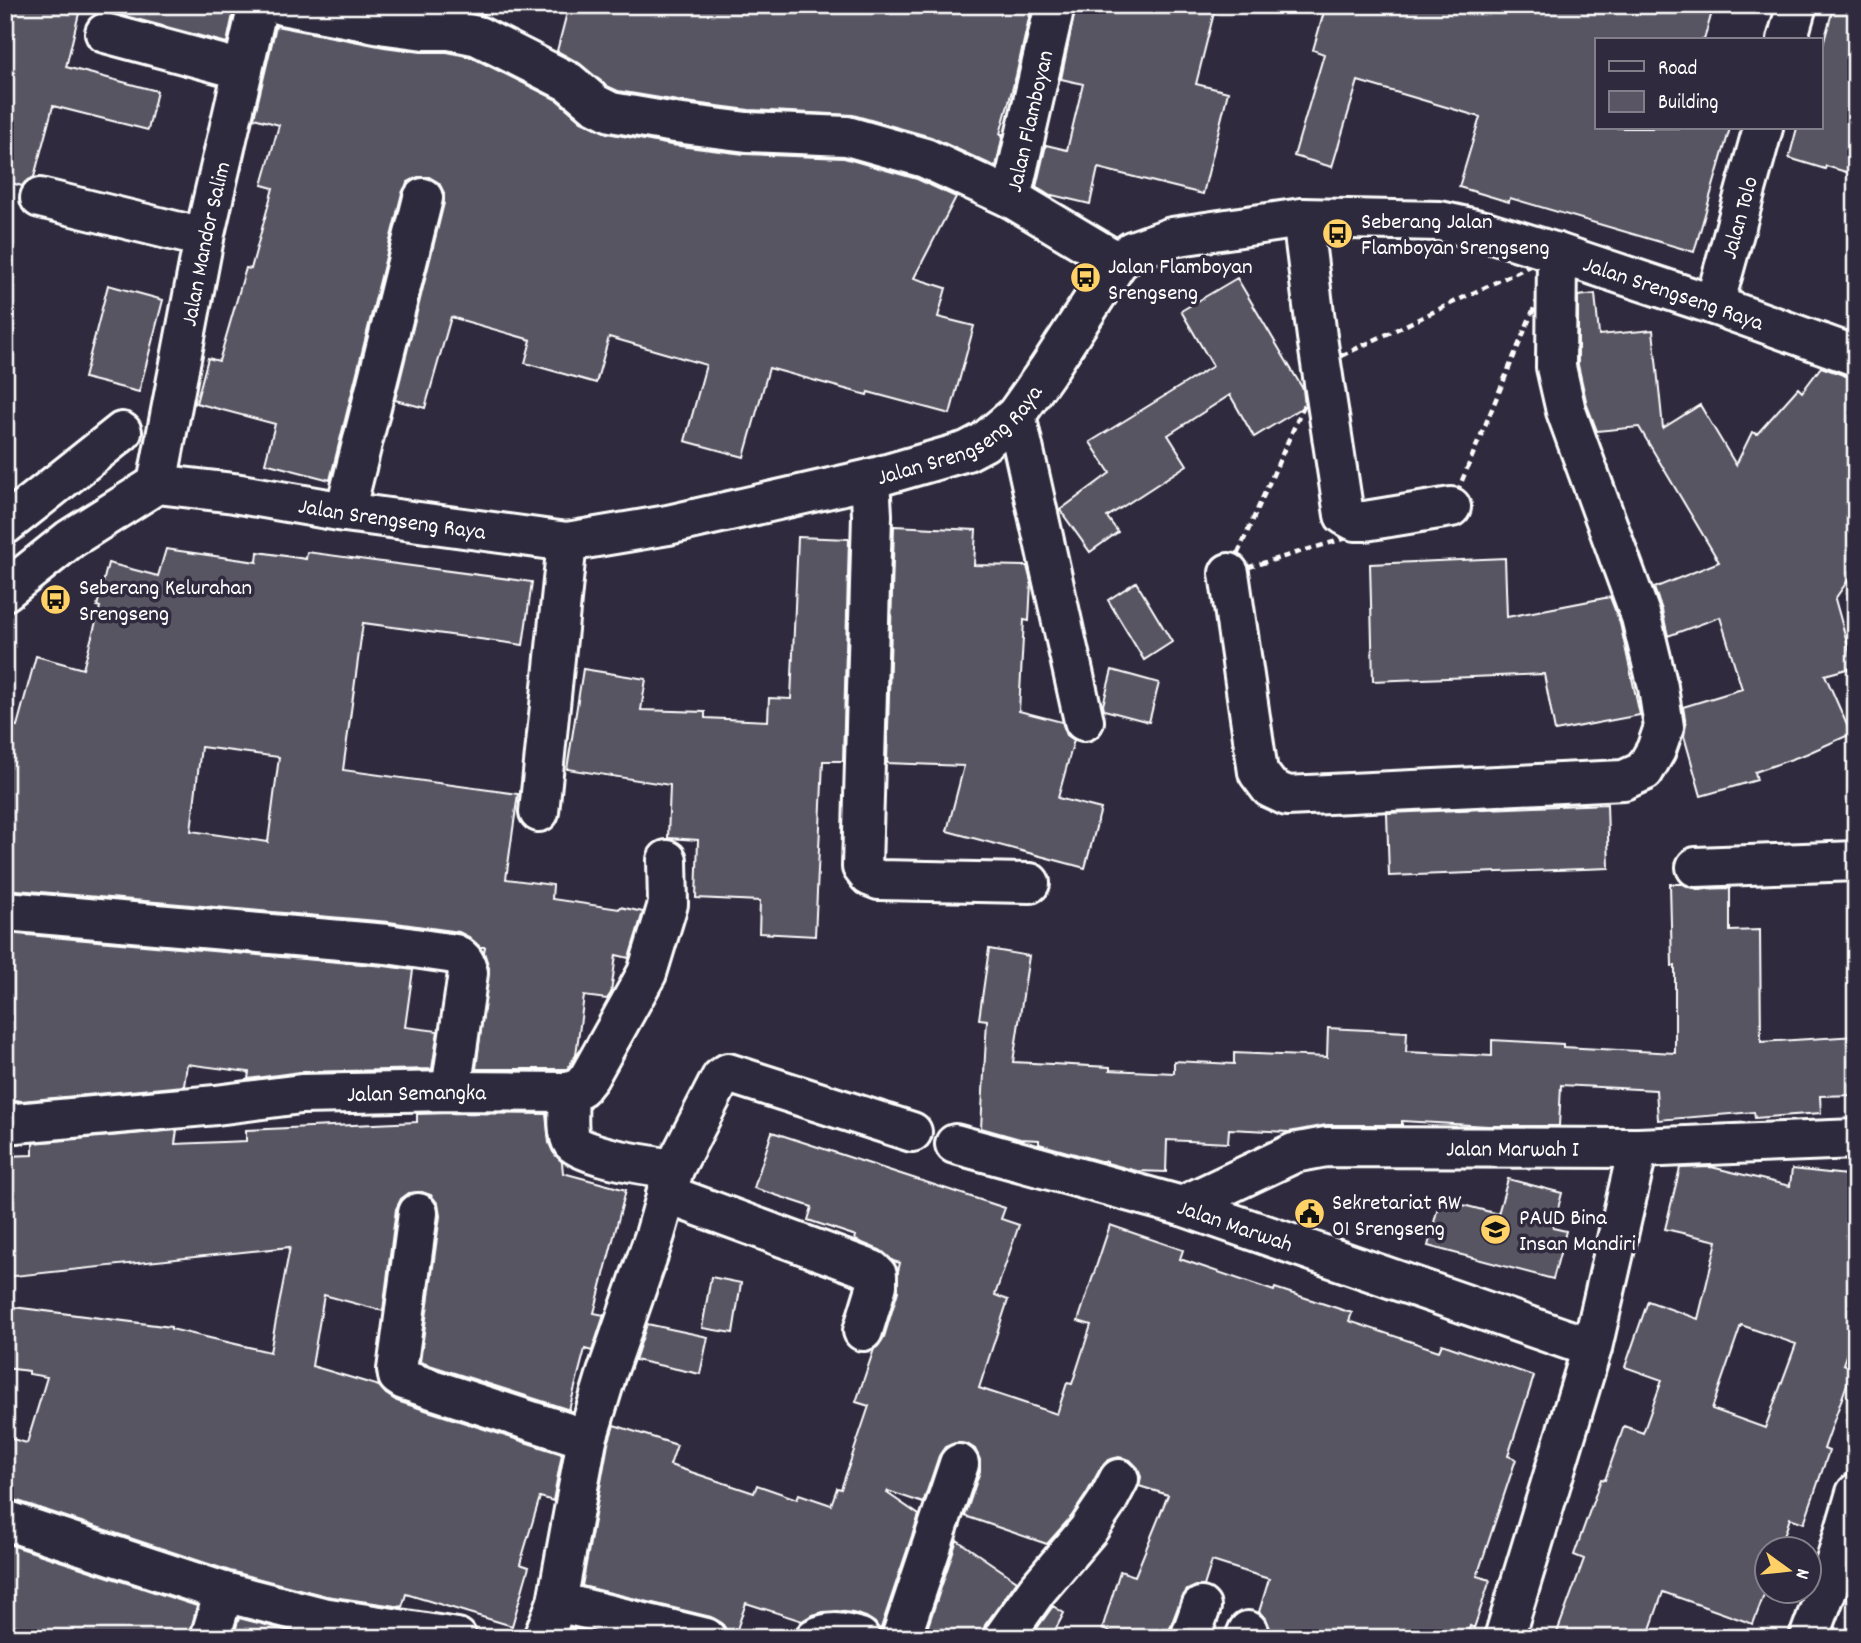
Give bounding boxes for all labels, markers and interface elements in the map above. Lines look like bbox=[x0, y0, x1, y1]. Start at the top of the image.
legend bbox=[1595, 38, 1822, 130]
street label: Jalan Flamboyan bbox=[1000, 48, 1064, 196]
text: Road bbox=[1658, 55, 1697, 85]
text: Building bbox=[1658, 89, 1718, 119]
street label: Jalan Mandor Salim bbox=[174, 159, 241, 329]
street label: Jalan Tolo bbox=[1714, 173, 1769, 263]
place label: Seberang Jalan Flamboyan Srengseng bbox=[1361, 207, 1550, 266]
bus stop icon: Seberang Jalan Flamboyan Srengseng bbox=[1321, 216, 1355, 250]
street label: Jalan Srengseng Raya bbox=[1578, 250, 1769, 342]
place label: Jalan Flamboyan Srengseng bbox=[1108, 252, 1253, 311]
bus stop icon: Jalan Flamboyan Srengseng bbox=[1068, 261, 1102, 295]
street label: Jalan Srengseng Raya bbox=[874, 378, 1053, 496]
street label: Jalan Srengseng Raya bbox=[296, 491, 489, 551]
place label: Seberang Kelurahan Srengseng bbox=[79, 573, 252, 632]
bus stop icon: Seberang Kelurahan Srengseng bbox=[39, 582, 73, 616]
street label: Jalan Semangka bbox=[347, 1078, 487, 1113]
street label: Jalan Marwah I bbox=[1446, 1134, 1579, 1168]
place label: Sekretariat RW 01 Srengseng bbox=[1332, 1188, 1462, 1247]
street label: Jalan Marwah bbox=[1172, 1193, 1297, 1263]
public building icon: Sekretariat RW 01 Srengseng bbox=[1292, 1197, 1326, 1231]
place label: PAUD Bina Insan Mandiri bbox=[1519, 1203, 1636, 1262]
school or university icon: PAUD Bina Insan Mandiri bbox=[1479, 1212, 1513, 1246]
north arrow bbox=[1752, 1534, 1822, 1604]
text: N bbox=[1787, 1565, 1815, 1582]

